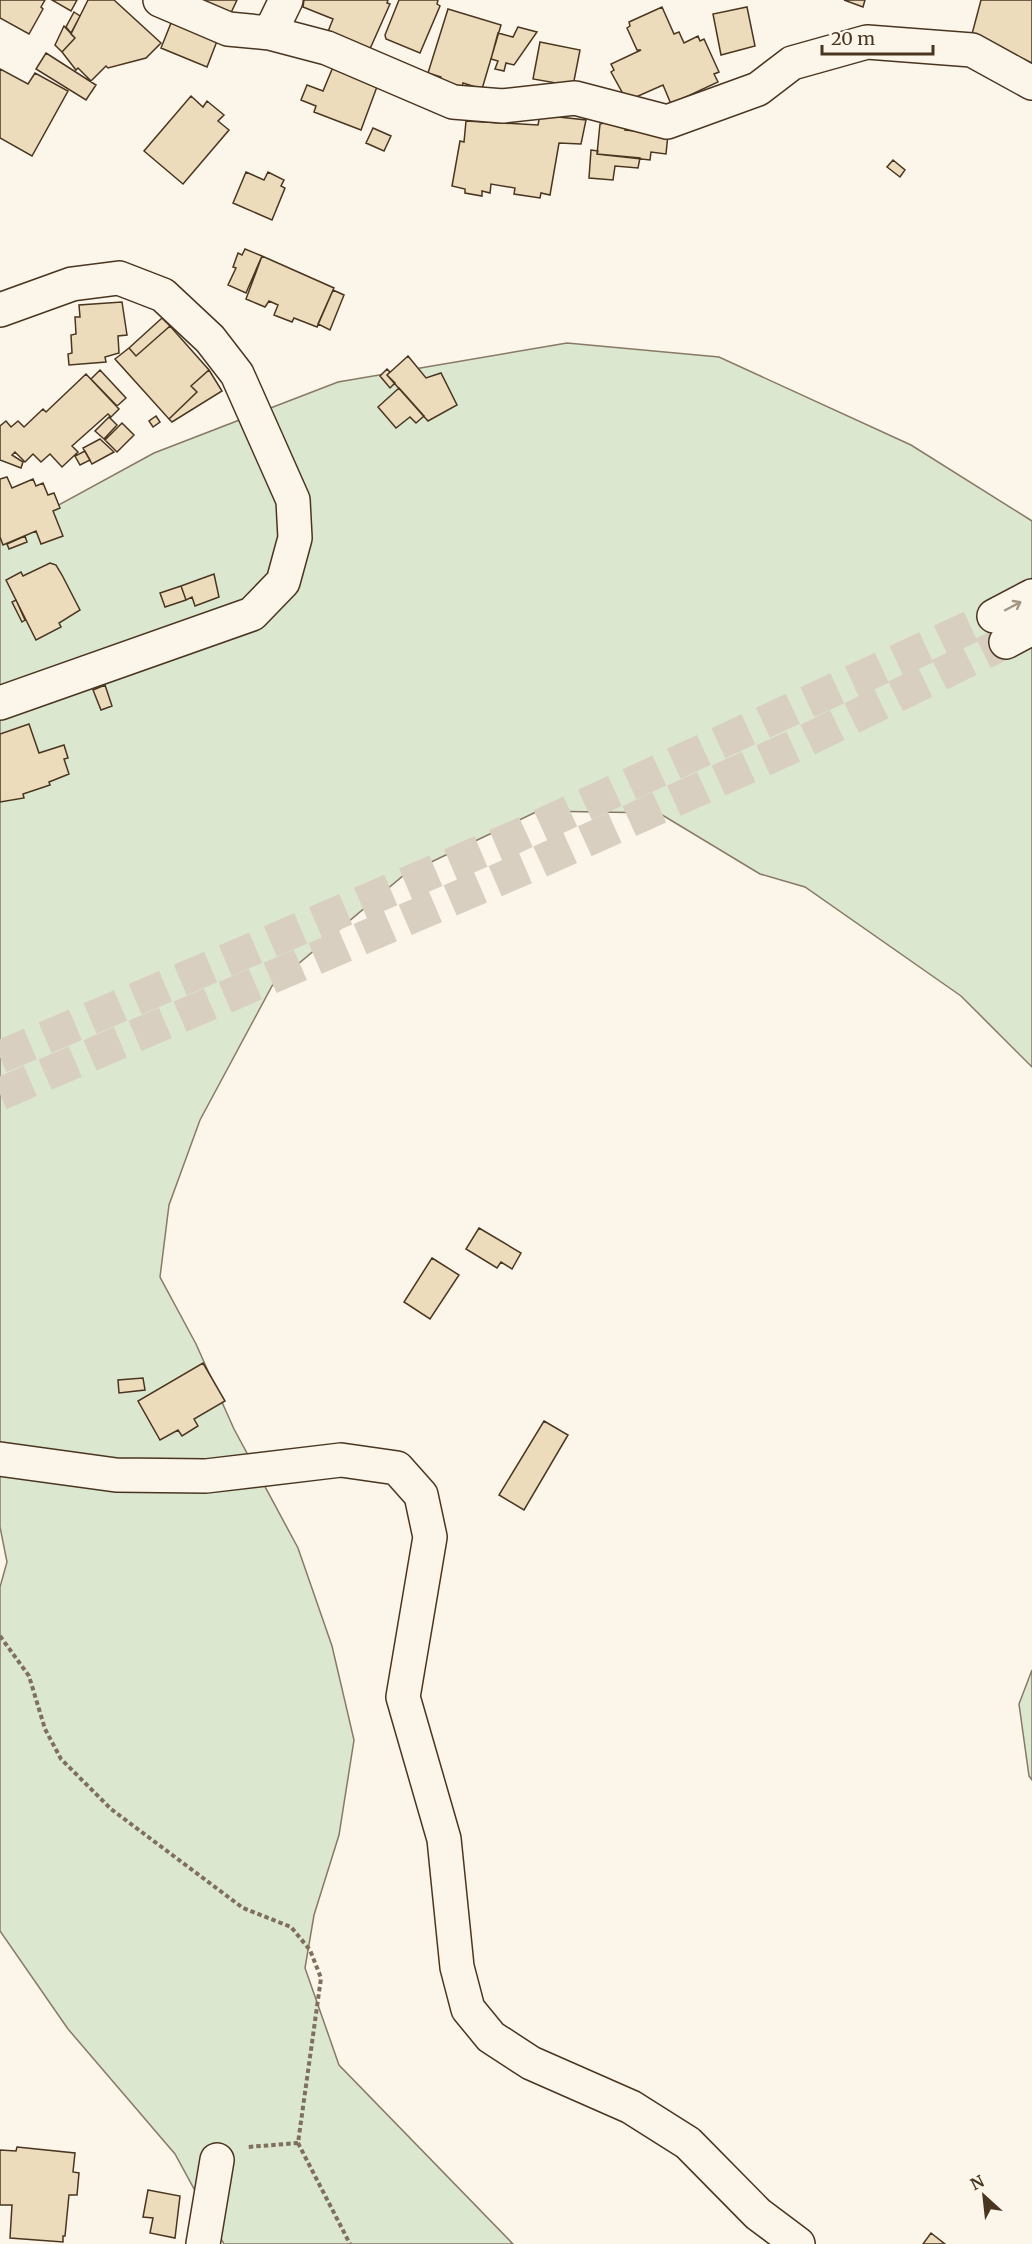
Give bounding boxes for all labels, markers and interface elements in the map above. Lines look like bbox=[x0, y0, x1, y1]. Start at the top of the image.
scale bar bbox=[822, 18, 933, 56]
text: 20 m bbox=[831, 27, 875, 50]
one-way arrow bbox=[1004, 600, 1021, 612]
north arrow bbox=[954, 2166, 1014, 2226]
text: N bbox=[967, 2171, 988, 2194]

